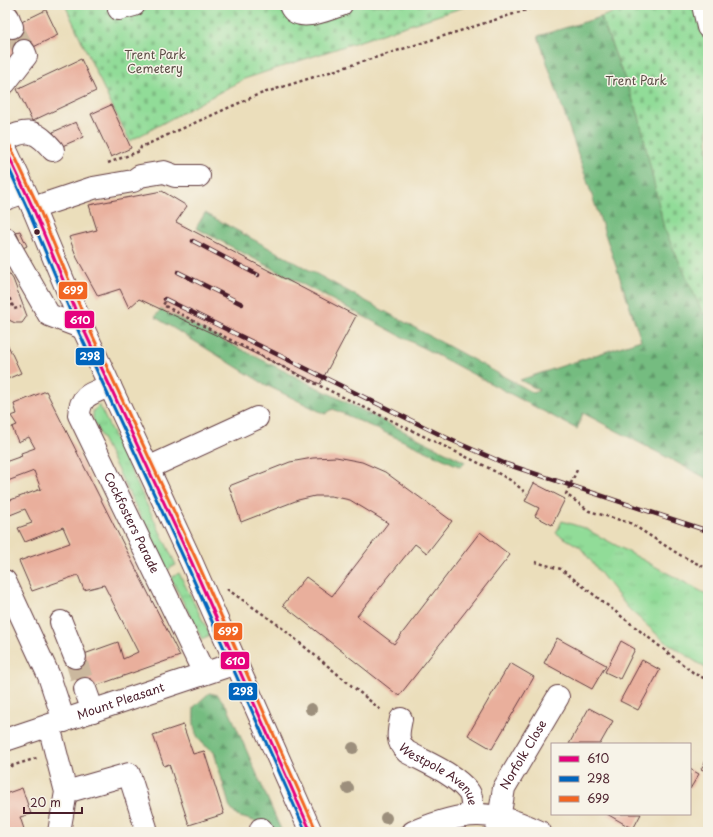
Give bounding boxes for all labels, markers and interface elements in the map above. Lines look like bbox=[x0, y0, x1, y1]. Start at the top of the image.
park label: Trent Park Cemetery bbox=[124, 45, 186, 77]
park label: Trent Park bbox=[605, 71, 667, 89]
unlabelled marker bbox=[32, 227, 42, 237]
line badge: 699 bbox=[58, 281, 88, 300]
text: 699 bbox=[63, 281, 84, 298]
line badge: 610 bbox=[64, 310, 95, 329]
text: 610 bbox=[70, 311, 90, 328]
line badge: 298 bbox=[75, 347, 105, 366]
text: 298 bbox=[79, 347, 101, 364]
street label: Cockfosters Parade bbox=[100, 469, 164, 576]
line badge: 699 bbox=[213, 622, 243, 641]
text: 699 bbox=[218, 622, 239, 639]
line badge: 610 bbox=[220, 651, 250, 670]
text: 610 bbox=[225, 652, 245, 669]
street label: Mount Pleasant bbox=[74, 677, 167, 723]
line badge: 298 bbox=[228, 682, 258, 701]
text: 298 bbox=[232, 682, 254, 699]
street label: Norfolk Close bbox=[495, 716, 550, 793]
street label: Westpole Avenue bbox=[395, 739, 482, 806]
legend bbox=[551, 743, 691, 815]
text: 610 bbox=[587, 749, 609, 767]
text: 298 bbox=[587, 769, 610, 787]
scale bar bbox=[24, 789, 82, 815]
text: 699 bbox=[587, 789, 610, 807]
text: 20 m bbox=[30, 793, 61, 811]

